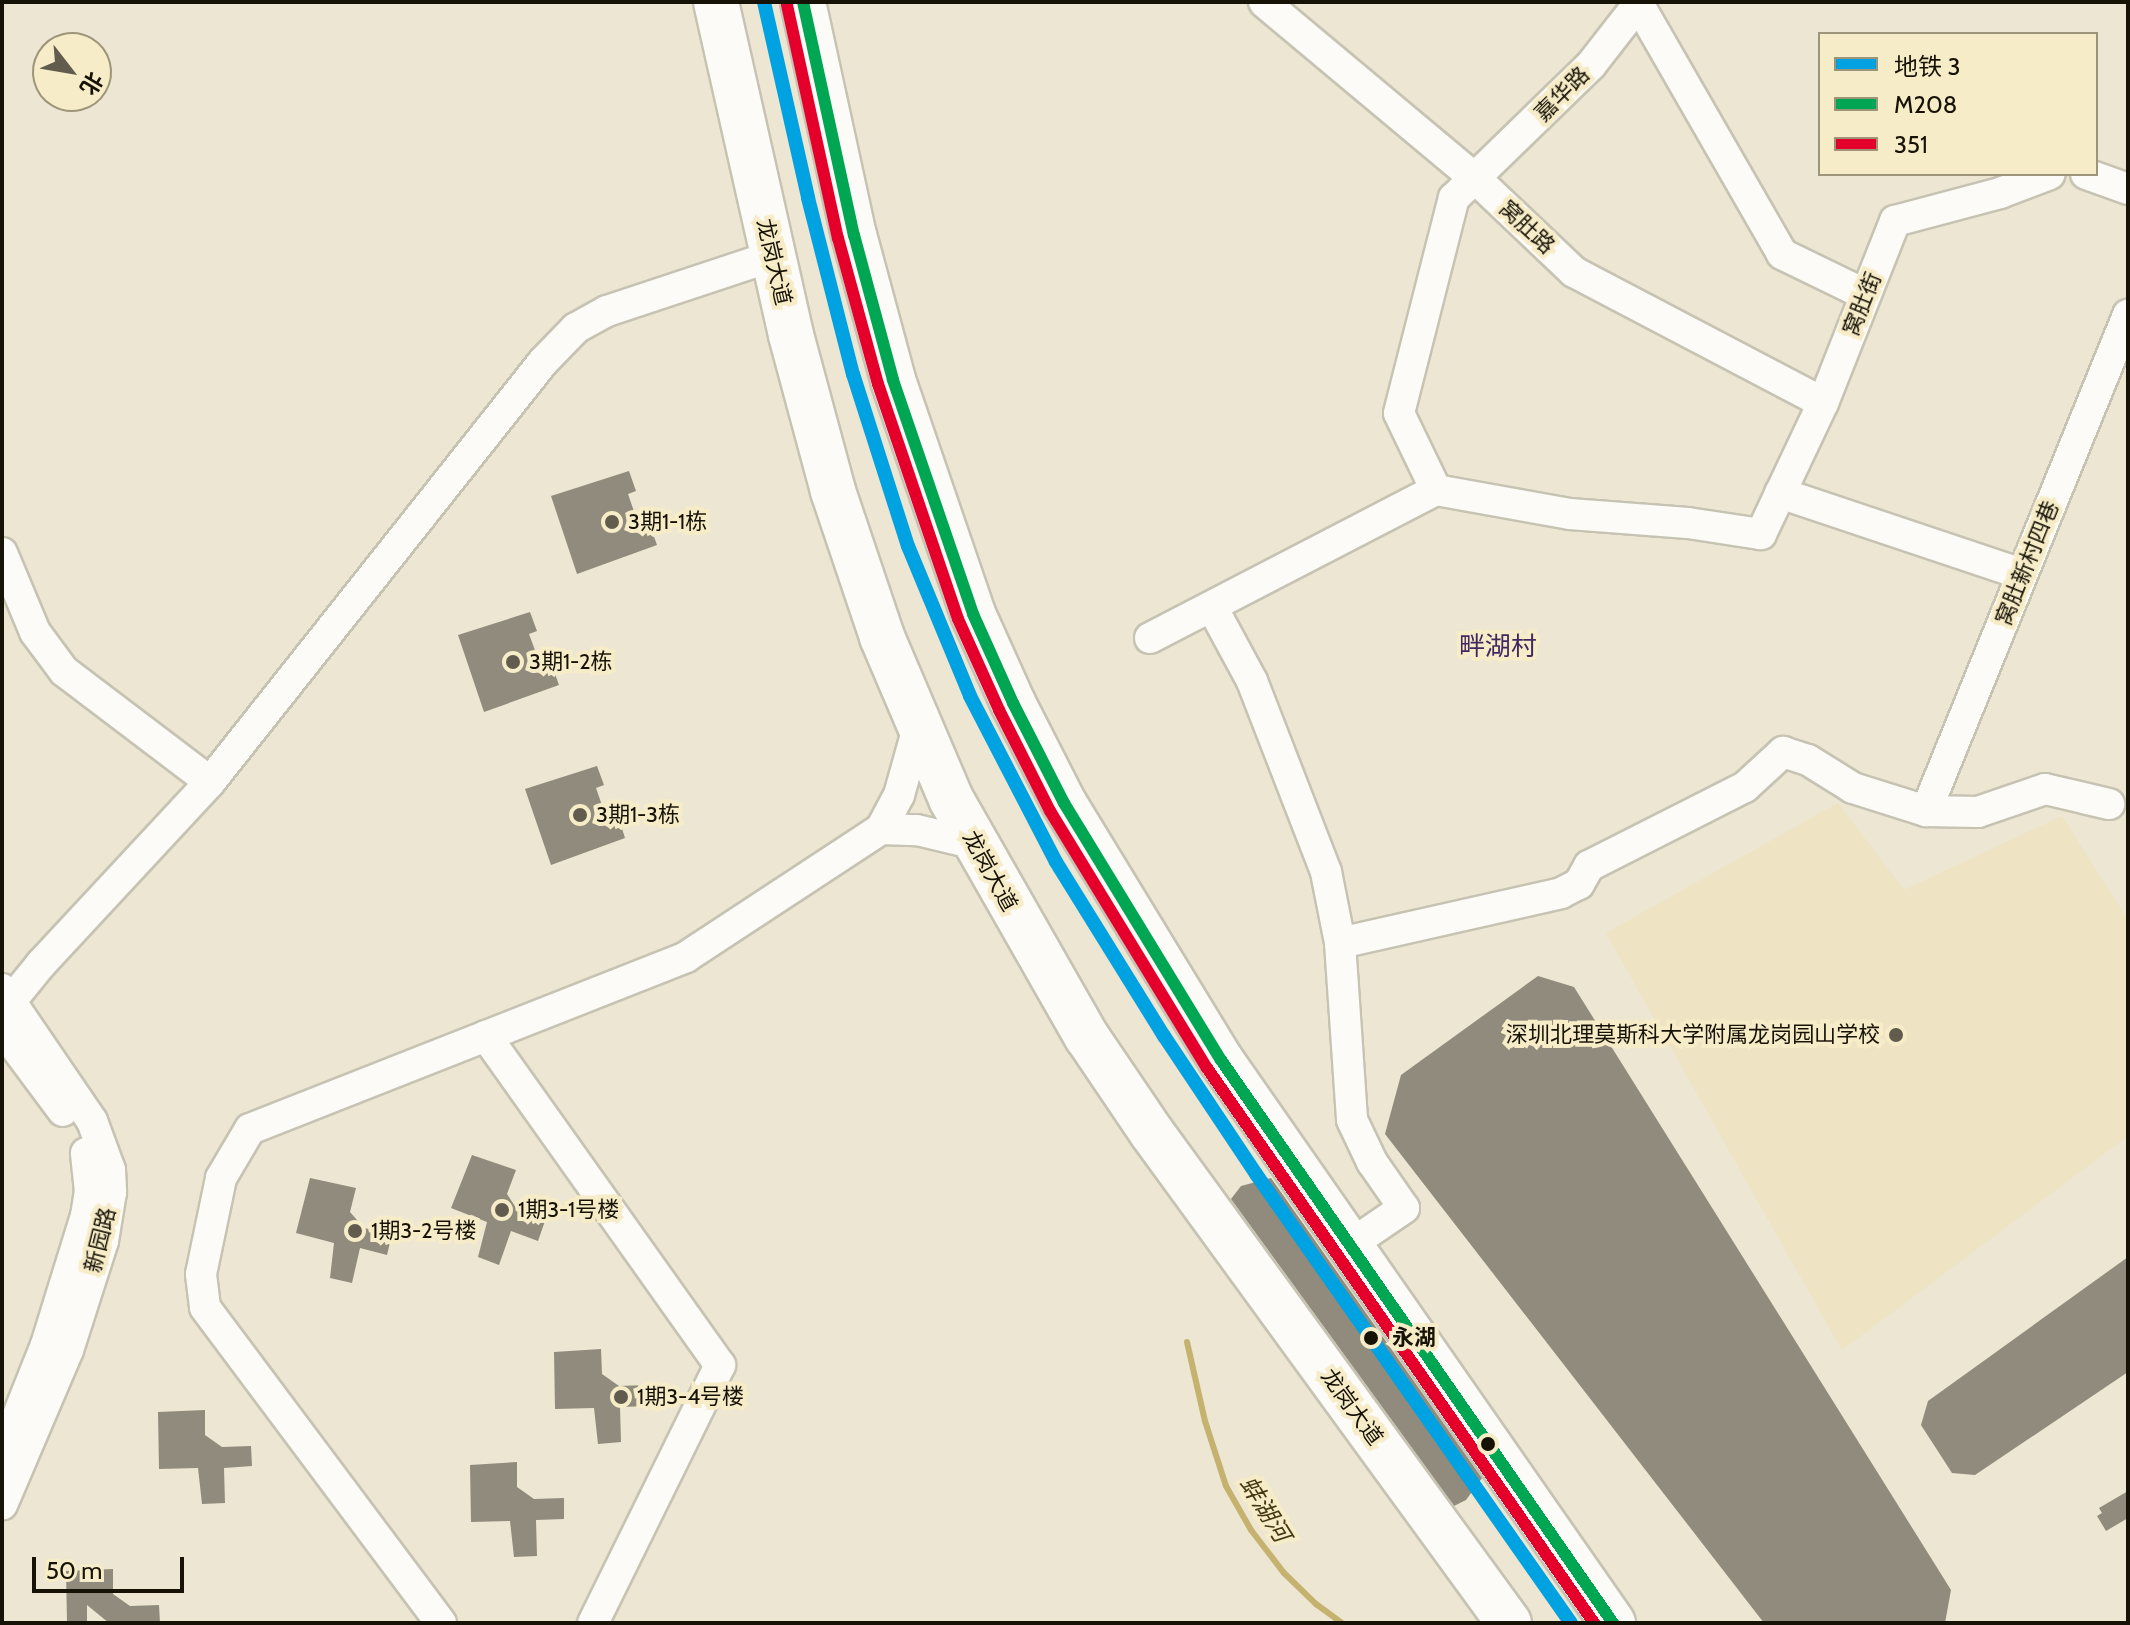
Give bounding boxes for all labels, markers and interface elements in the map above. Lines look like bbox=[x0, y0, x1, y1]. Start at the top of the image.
north arrow bbox=[32, 32, 112, 112]
legend bbox=[1818, 32, 2098, 176]
text: 地铁 3 bbox=[1894, 52, 1960, 81]
street label: 嘉华路 bbox=[1529, 61, 1595, 127]
text: 北 bbox=[74, 67, 109, 100]
text: M208 bbox=[1894, 90, 1957, 119]
text: 351 bbox=[1894, 130, 1928, 159]
street label: 窝肚路 bbox=[1494, 195, 1560, 259]
street label: 龙岗大道 bbox=[751, 216, 797, 308]
street label: 窝肚街 bbox=[1837, 268, 1887, 340]
street label: 窝肚新村四巷 bbox=[1990, 497, 2064, 629]
place label: 3期1-1栋 bbox=[628, 509, 707, 535]
marker: 3期1-1栋 bbox=[603, 513, 621, 531]
district label: 畔湖村 bbox=[1459, 631, 1537, 663]
place label: 3期1-2栋 bbox=[529, 649, 613, 675]
marker: 3期1-2栋 bbox=[504, 653, 522, 671]
place label: 3期1-3栋 bbox=[596, 802, 680, 828]
marker: 3期1-3栋 bbox=[571, 806, 589, 824]
street label: 龙岗大道 bbox=[957, 826, 1023, 916]
place label: 深圳北理莫斯科大学附属龙岗园山学校 bbox=[1506, 1022, 1880, 1048]
marker: 深圳北理莫斯科大学附属龙岗园山学校 bbox=[1887, 1026, 1905, 1044]
place label: 1期3-1号楼 bbox=[518, 1197, 619, 1223]
marker: 1期3-1号楼 bbox=[493, 1201, 511, 1219]
street label: 新园路 bbox=[79, 1205, 121, 1275]
place label: 1期3-2号楼 bbox=[371, 1218, 477, 1244]
marker: 1期3-2号楼 bbox=[346, 1222, 364, 1240]
marker: 永湖 bbox=[1357, 1324, 1385, 1352]
place label: 永湖 bbox=[1392, 1325, 1436, 1351]
street label: 龙岗大道 bbox=[1315, 1364, 1389, 1450]
place label: 1期3-4号楼 bbox=[637, 1384, 744, 1410]
marker: 1期3-4号楼 bbox=[612, 1388, 630, 1406]
unlabelled marker bbox=[1480, 1436, 1496, 1452]
water label: 蚌湖河 bbox=[1234, 1471, 1296, 1547]
scale bar bbox=[36, 1541, 188, 1591]
text: 50 m bbox=[46, 1556, 102, 1585]

